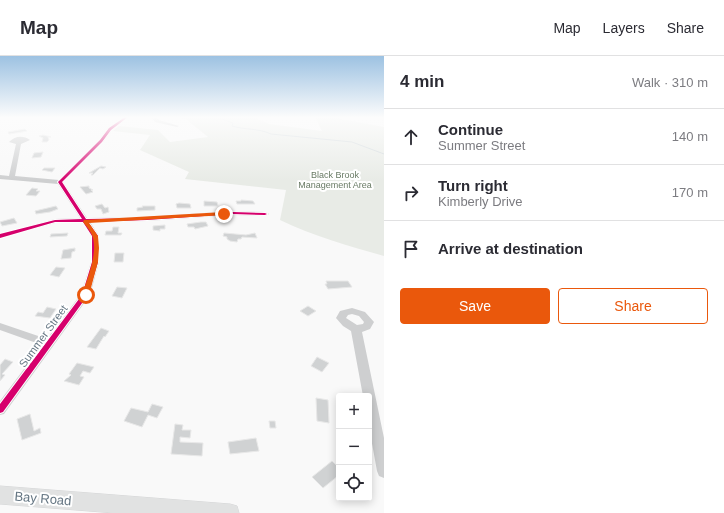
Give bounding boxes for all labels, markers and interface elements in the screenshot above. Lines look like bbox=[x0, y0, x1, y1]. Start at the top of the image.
text: Map bbox=[20, 17, 58, 38]
text: Map bbox=[553, 20, 581, 36]
text: Layers bbox=[603, 20, 645, 36]
text: Share bbox=[667, 20, 704, 36]
text: 4 min bbox=[400, 72, 444, 91]
text: Walk · 310 m bbox=[632, 75, 708, 90]
text: Continue bbox=[438, 121, 503, 138]
icon: ahead bbox=[400, 126, 422, 148]
text: 140 m bbox=[672, 129, 708, 144]
text: Summer Street bbox=[438, 138, 525, 153]
park label: Black Brook Management Area bbox=[298, 170, 372, 190]
text: Turn right bbox=[438, 177, 508, 194]
icon: right bbox=[400, 182, 422, 204]
text: 170 m bbox=[672, 185, 708, 200]
text: Kimberly Drive bbox=[438, 194, 523, 209]
route end bbox=[215, 205, 233, 223]
icon: arrive bbox=[400, 238, 422, 260]
text: Arrive at destination bbox=[438, 240, 583, 257]
route start bbox=[77, 286, 95, 304]
button: Save bbox=[400, 288, 550, 324]
button: Share bbox=[558, 288, 708, 324]
street label: Summer Street bbox=[16, 303, 70, 369]
map controls bbox=[336, 393, 372, 501]
button: + bbox=[336, 393, 372, 429]
button: − bbox=[336, 429, 372, 465]
button: locate bbox=[336, 465, 372, 501]
street label: Bay Road bbox=[14, 489, 72, 508]

